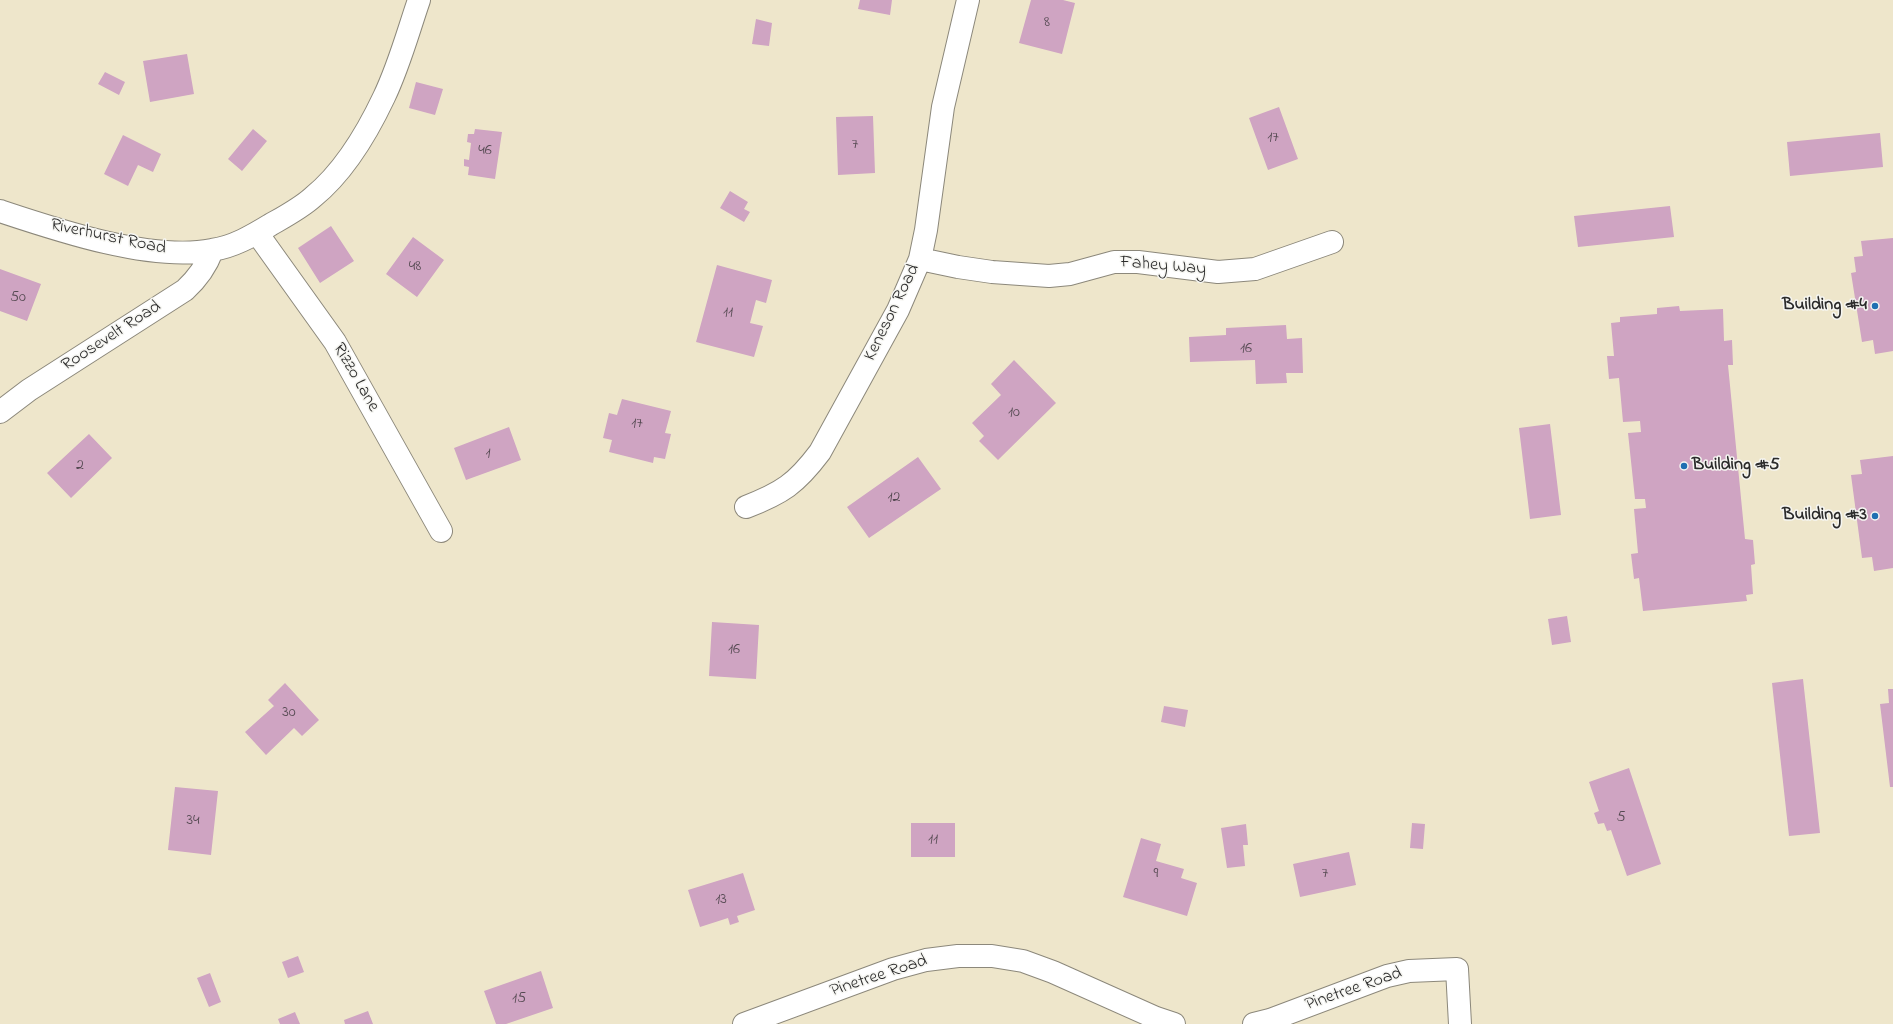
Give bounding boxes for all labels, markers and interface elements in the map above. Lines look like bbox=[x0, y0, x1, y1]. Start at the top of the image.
house number: 8 bbox=[1044, 13, 1050, 33]
house number: 17 bbox=[1267, 128, 1279, 148]
house number: 7 bbox=[852, 135, 858, 155]
house number: 46 bbox=[478, 141, 492, 161]
street label: Riverhurst Road bbox=[48, 215, 168, 261]
street label: Fahey Way bbox=[1119, 252, 1207, 282]
house number: 48 bbox=[409, 257, 421, 277]
street label: Keneson Road bbox=[860, 261, 926, 365]
house number: 50 bbox=[10, 288, 26, 308]
place label: Building #4 bbox=[1782, 295, 1867, 317]
street label: Roosevelt Road bbox=[58, 297, 166, 377]
marker: Building #4 bbox=[1870, 301, 1880, 311]
house number: 11 bbox=[723, 303, 733, 323]
house number: 16 bbox=[1240, 339, 1252, 359]
street label: Rizzo Lane bbox=[327, 340, 383, 416]
house number: 10 bbox=[1008, 403, 1020, 423]
house number: 17 bbox=[631, 414, 643, 434]
house number: 1 bbox=[485, 444, 491, 464]
place label: Building #5 bbox=[1692, 455, 1780, 477]
house number: 2 bbox=[76, 456, 84, 476]
marker: Building #5 bbox=[1679, 461, 1689, 471]
house number: 12 bbox=[887, 488, 901, 508]
place label: Building #3 bbox=[1782, 505, 1867, 527]
marker: Building #3 bbox=[1870, 511, 1880, 521]
house number: 16 bbox=[728, 640, 740, 660]
house number: 30 bbox=[282, 703, 296, 723]
house number: 5 bbox=[1616, 808, 1626, 828]
house number: 34 bbox=[186, 811, 200, 831]
house number: 11 bbox=[928, 830, 938, 850]
house number: 9 bbox=[1154, 864, 1158, 884]
house number: 7 bbox=[1322, 864, 1328, 884]
house number: 13 bbox=[715, 890, 727, 910]
street label: Pinetree Road bbox=[828, 951, 930, 1003]
street label: Pinetree Road bbox=[1303, 963, 1405, 1017]
house number: 15 bbox=[512, 989, 526, 1009]

